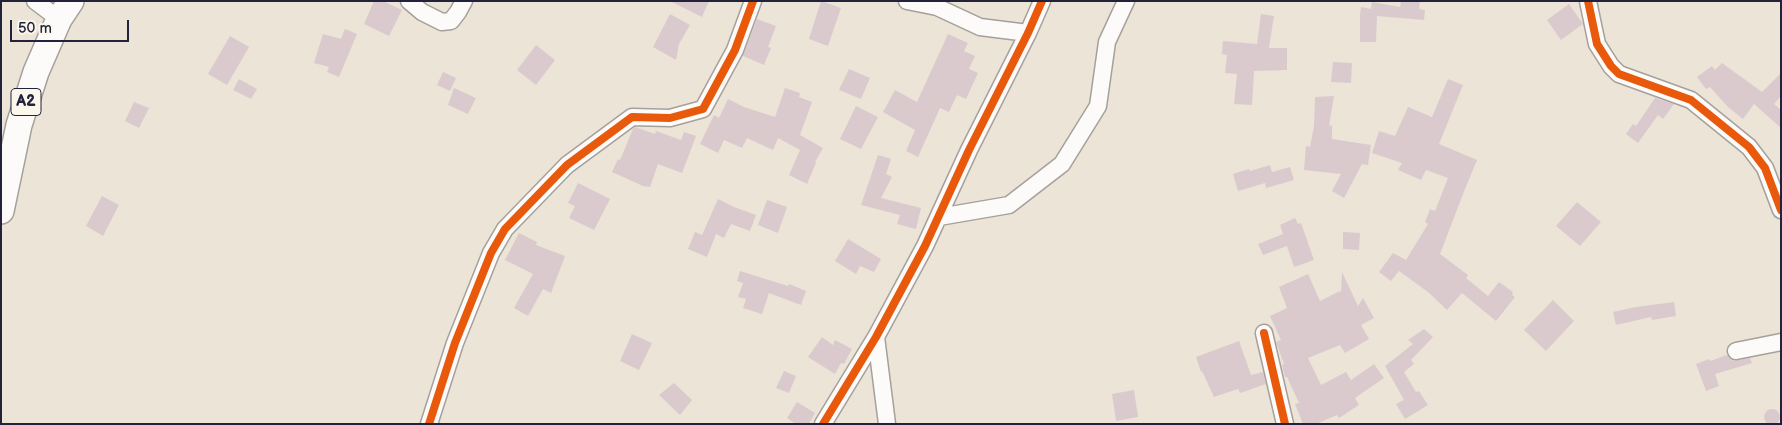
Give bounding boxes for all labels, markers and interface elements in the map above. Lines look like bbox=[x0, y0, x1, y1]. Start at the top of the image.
scale bar bbox=[12, 10, 131, 42]
text: 50 m bbox=[18, 19, 52, 38]
road number: A2 bbox=[11, 88, 41, 115]

